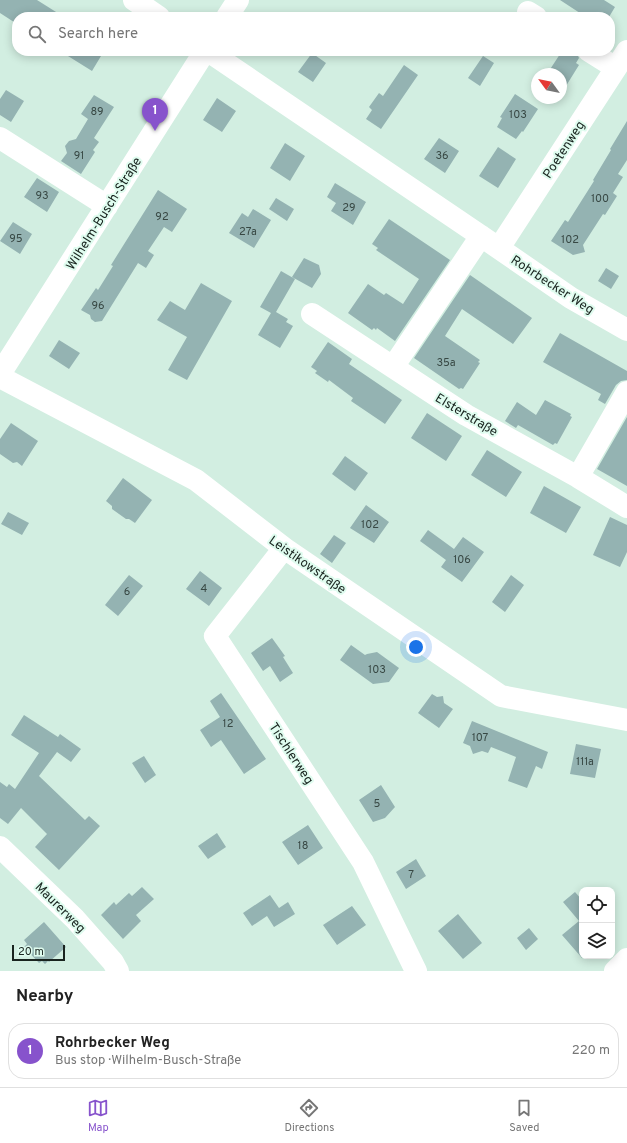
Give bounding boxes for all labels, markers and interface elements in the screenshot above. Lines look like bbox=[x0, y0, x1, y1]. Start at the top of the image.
search box bbox=[12, 12, 615, 56]
icon: search bbox=[26, 23, 48, 45]
text: Search here bbox=[58, 25, 138, 44]
north arrow bbox=[531, 68, 567, 104]
pin: 1 bbox=[142, 98, 168, 131]
house number: 89 bbox=[90, 105, 104, 119]
house number: 103 bbox=[509, 108, 527, 122]
street label: Poetenweg bbox=[540, 118, 589, 182]
house number: 91 bbox=[74, 149, 84, 163]
house number: 36 bbox=[435, 149, 449, 163]
street label: Wilhelm-Busch-Straße bbox=[63, 155, 146, 273]
house number: 93 bbox=[35, 189, 49, 203]
house number: 100 bbox=[591, 192, 609, 206]
house number: 29 bbox=[342, 201, 356, 215]
house number: 92 bbox=[155, 210, 169, 224]
house number: 27a bbox=[239, 225, 257, 239]
house number: 95 bbox=[9, 232, 23, 246]
house number: 102 bbox=[561, 233, 579, 247]
street label: Rohrbecker Weg bbox=[507, 253, 597, 319]
house number: 96 bbox=[91, 299, 105, 313]
house number: 35a bbox=[436, 356, 456, 370]
street label: Elsterstraße bbox=[432, 391, 500, 441]
house number: 102 bbox=[361, 518, 379, 532]
street label: Leistikowstraße bbox=[265, 533, 349, 598]
house number: 106 bbox=[453, 553, 471, 567]
house number: 4 bbox=[201, 582, 208, 596]
house number: 6 bbox=[124, 585, 130, 599]
your location bbox=[406, 637, 426, 657]
house number: 103 bbox=[368, 663, 386, 677]
house number: 12 bbox=[223, 717, 233, 731]
street label: Tischlerweg bbox=[265, 720, 316, 788]
house number: 107 bbox=[472, 731, 489, 745]
house number: 111a bbox=[576, 755, 594, 769]
house number: 5 bbox=[374, 797, 381, 811]
house number: 18 bbox=[298, 839, 308, 853]
house number: 7 bbox=[408, 868, 414, 882]
street label: Maurerweg bbox=[31, 880, 88, 937]
map controls bbox=[579, 887, 615, 959]
button: locate bbox=[579, 887, 615, 923]
button: layers bbox=[579, 923, 615, 959]
scale bar bbox=[12, 943, 65, 962]
text: 20 m bbox=[18, 945, 44, 959]
text: Nearby bbox=[16, 986, 73, 1008]
text: Rohrbecker Weg bbox=[55, 1034, 170, 1053]
text: 1 bbox=[27, 1043, 33, 1059]
text: 220 m bbox=[572, 1043, 610, 1059]
text: Bus stop · Wilhelm-Busch-Straße bbox=[55, 1053, 241, 1069]
tab: Map bbox=[87, 1097, 109, 1135]
tab: Directions bbox=[284, 1097, 334, 1135]
tab: Saved bbox=[509, 1097, 540, 1135]

